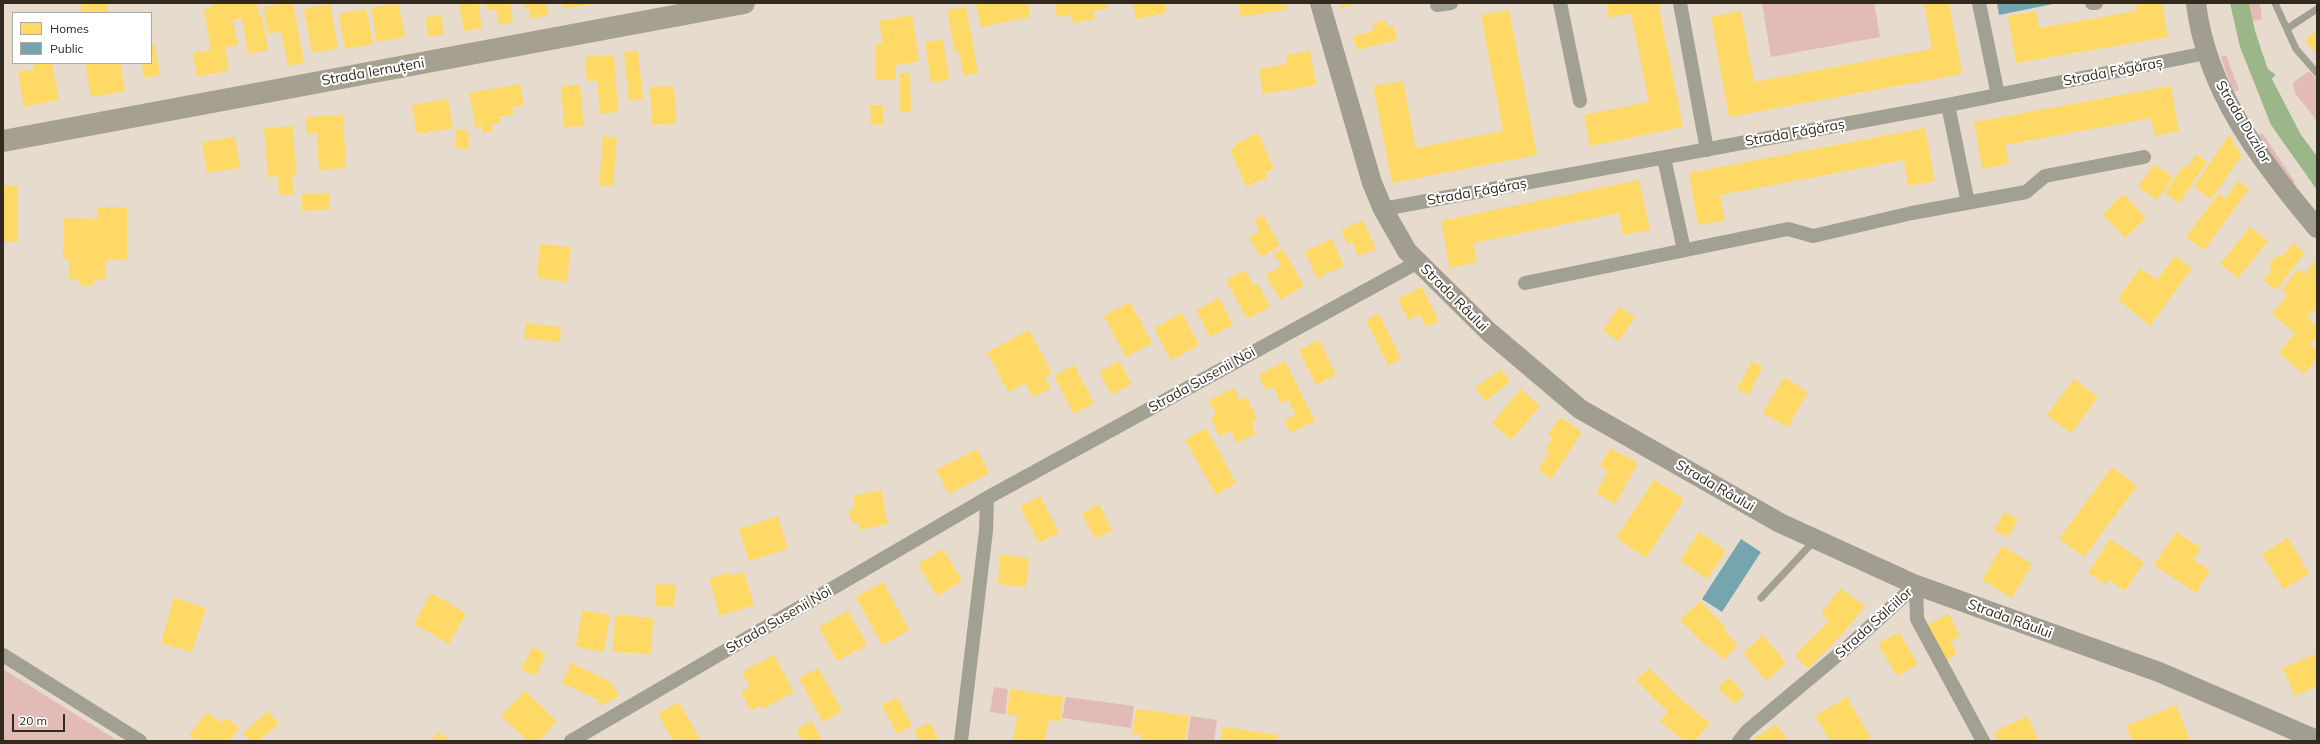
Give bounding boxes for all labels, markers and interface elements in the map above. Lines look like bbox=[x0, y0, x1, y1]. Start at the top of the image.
legend bbox=[12, 12, 152, 64]
text: Homes bbox=[50, 21, 89, 36]
text: Public bbox=[50, 41, 84, 56]
street label: Strada Făgăraș bbox=[2062, 54, 2164, 90]
street label: Strada Iernuțeni bbox=[320, 55, 426, 89]
street label: Strada Duzilor bbox=[2212, 78, 2274, 166]
street label: Strada Făgăraș bbox=[1744, 116, 1846, 150]
street label: Strada Făgăraș bbox=[1426, 175, 1528, 209]
street label: Strada Râului bbox=[1417, 261, 1491, 335]
street label: Strada Susenii Noi bbox=[1146, 344, 1258, 416]
street label: Strada Râului bbox=[1673, 457, 1757, 515]
street label: Strada Susenii Noi bbox=[723, 583, 835, 657]
street label: Strada Sălciilor bbox=[1832, 584, 1916, 662]
street label: Strada Râului bbox=[1966, 596, 2054, 642]
scale bar bbox=[14, 706, 67, 732]
text: 20 m bbox=[19, 713, 47, 728]

